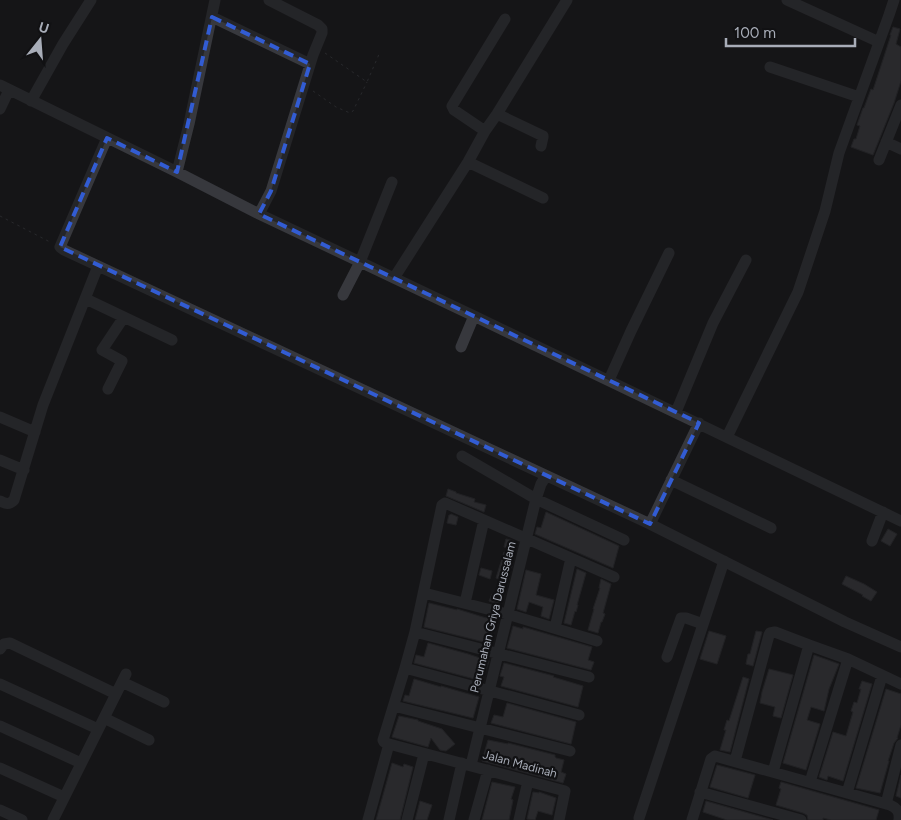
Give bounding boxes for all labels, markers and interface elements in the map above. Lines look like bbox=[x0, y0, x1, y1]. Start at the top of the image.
north arrow bbox=[15, 15, 65, 65]
scale bar bbox=[726, 15, 855, 47]
text: U bbox=[36, 18, 51, 38]
text: 100 m bbox=[734, 24, 776, 42]
street label: Perumahan Griya Darussalam bbox=[467, 540, 519, 694]
street label: Jalan Madinah bbox=[481, 747, 559, 781]

